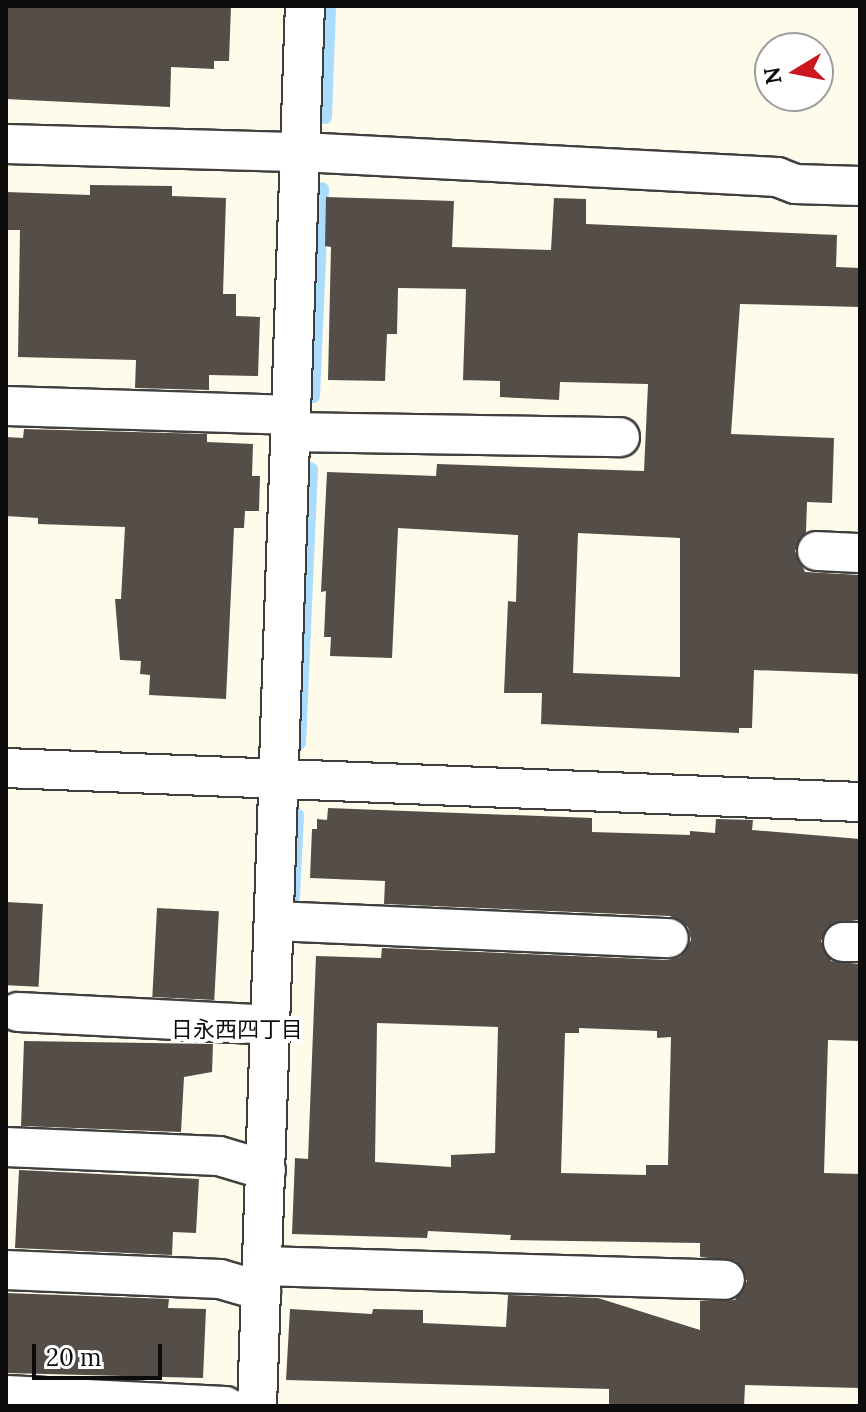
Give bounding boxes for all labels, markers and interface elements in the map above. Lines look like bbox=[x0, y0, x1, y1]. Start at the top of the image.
north arrow bbox=[754, 32, 834, 112]
text: N bbox=[757, 65, 788, 87]
district label: 日永西四丁目 bbox=[171, 1017, 303, 1043]
scale bar bbox=[36, 1328, 166, 1378]
text: 20 m bbox=[46, 1342, 102, 1373]

